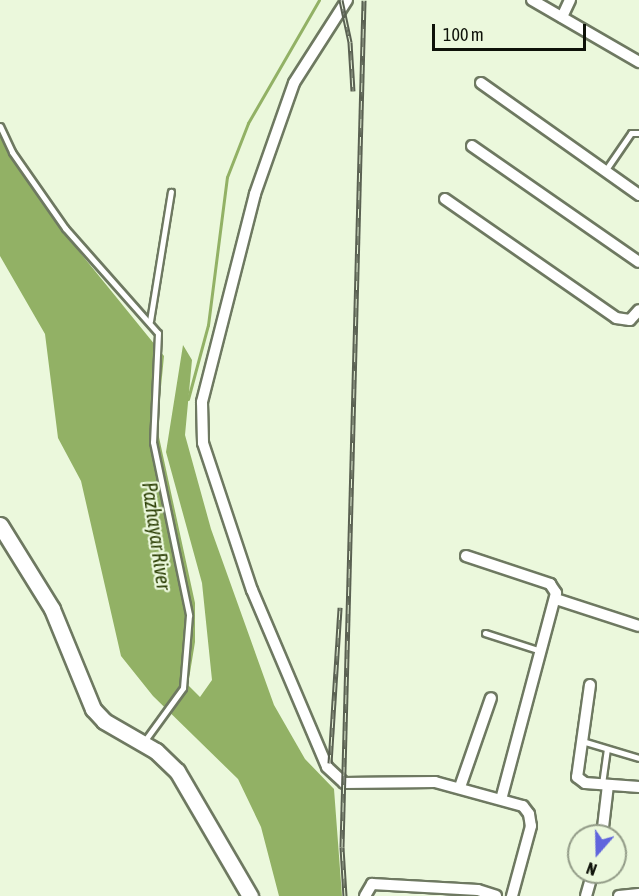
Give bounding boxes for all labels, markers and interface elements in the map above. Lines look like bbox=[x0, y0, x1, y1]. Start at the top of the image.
scale bar bbox=[435, 12, 590, 50]
text: 100 m bbox=[443, 24, 484, 45]
water label: Pazhayar River bbox=[138, 481, 176, 591]
north arrow bbox=[567, 824, 627, 884]
text: N bbox=[584, 859, 599, 879]

